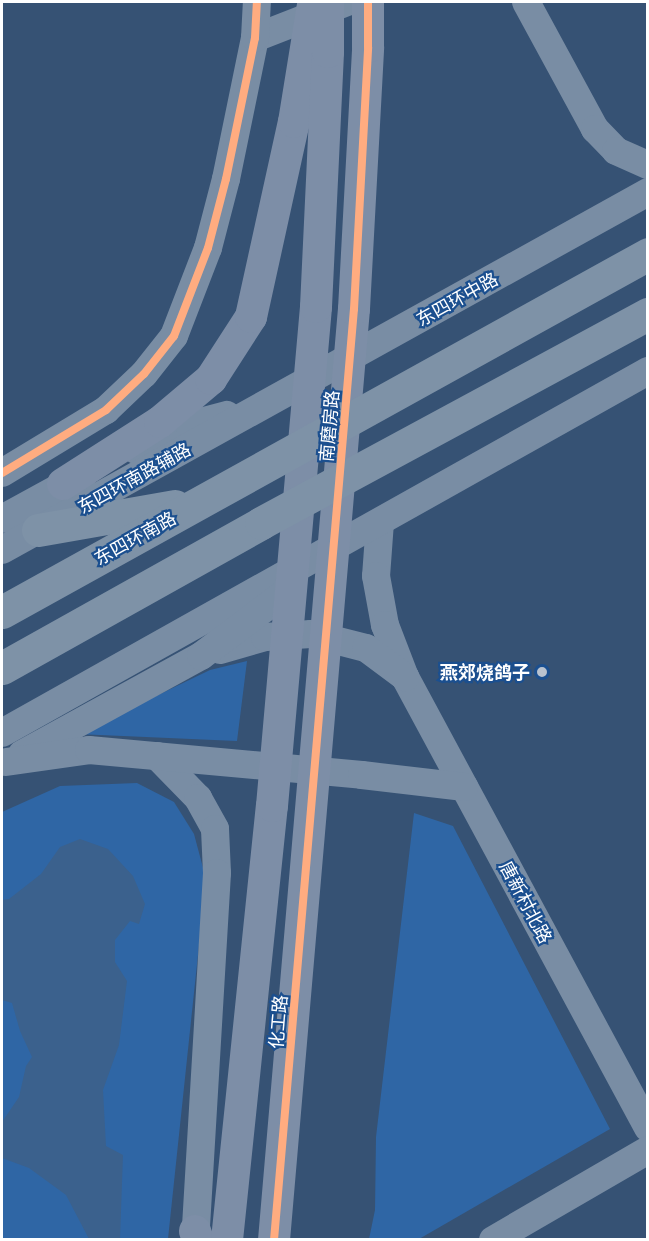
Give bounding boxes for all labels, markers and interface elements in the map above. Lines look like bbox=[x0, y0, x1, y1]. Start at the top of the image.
street label: 东四环中路 bbox=[412, 268, 502, 330]
street label: 南磨房路 bbox=[315, 389, 343, 463]
street label: 东四环南路辅路 bbox=[74, 438, 194, 518]
street label: 东四环南路 bbox=[90, 507, 180, 569]
place label: 燕郊烧鸽子 bbox=[440, 661, 530, 683]
marker: 燕郊烧鸽子 bbox=[535, 665, 549, 679]
street label: 唐新村北路 bbox=[495, 857, 557, 947]
street label: 化工路 bbox=[265, 994, 291, 1050]

